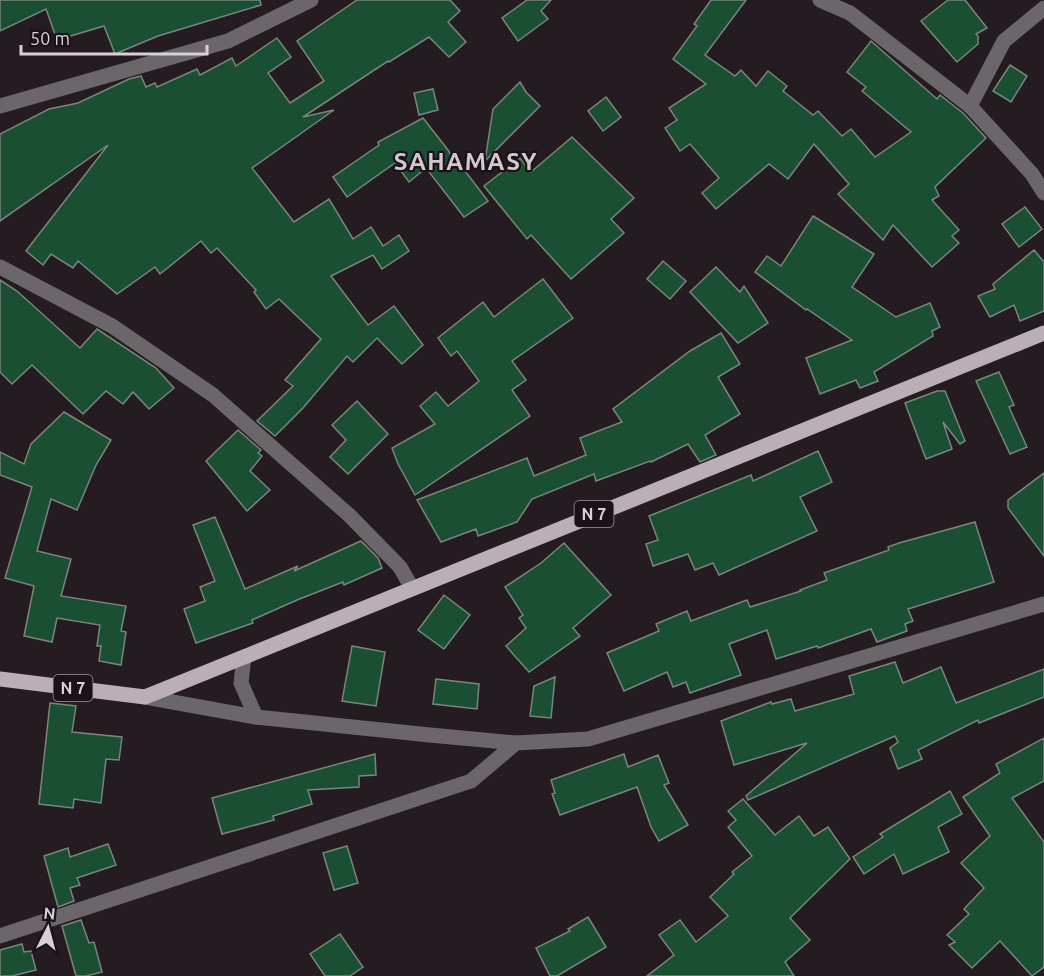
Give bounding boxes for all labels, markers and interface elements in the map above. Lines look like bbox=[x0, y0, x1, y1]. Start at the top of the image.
scale bar bbox=[21, 18, 207, 56]
text: 50 m bbox=[30, 28, 70, 48]
district label: SAHAMASY bbox=[394, 148, 538, 175]
road number: N 7 bbox=[574, 501, 614, 527]
road number: N 7 bbox=[54, 675, 92, 701]
north arrow bbox=[18, 898, 78, 958]
text: N bbox=[43, 904, 56, 923]

